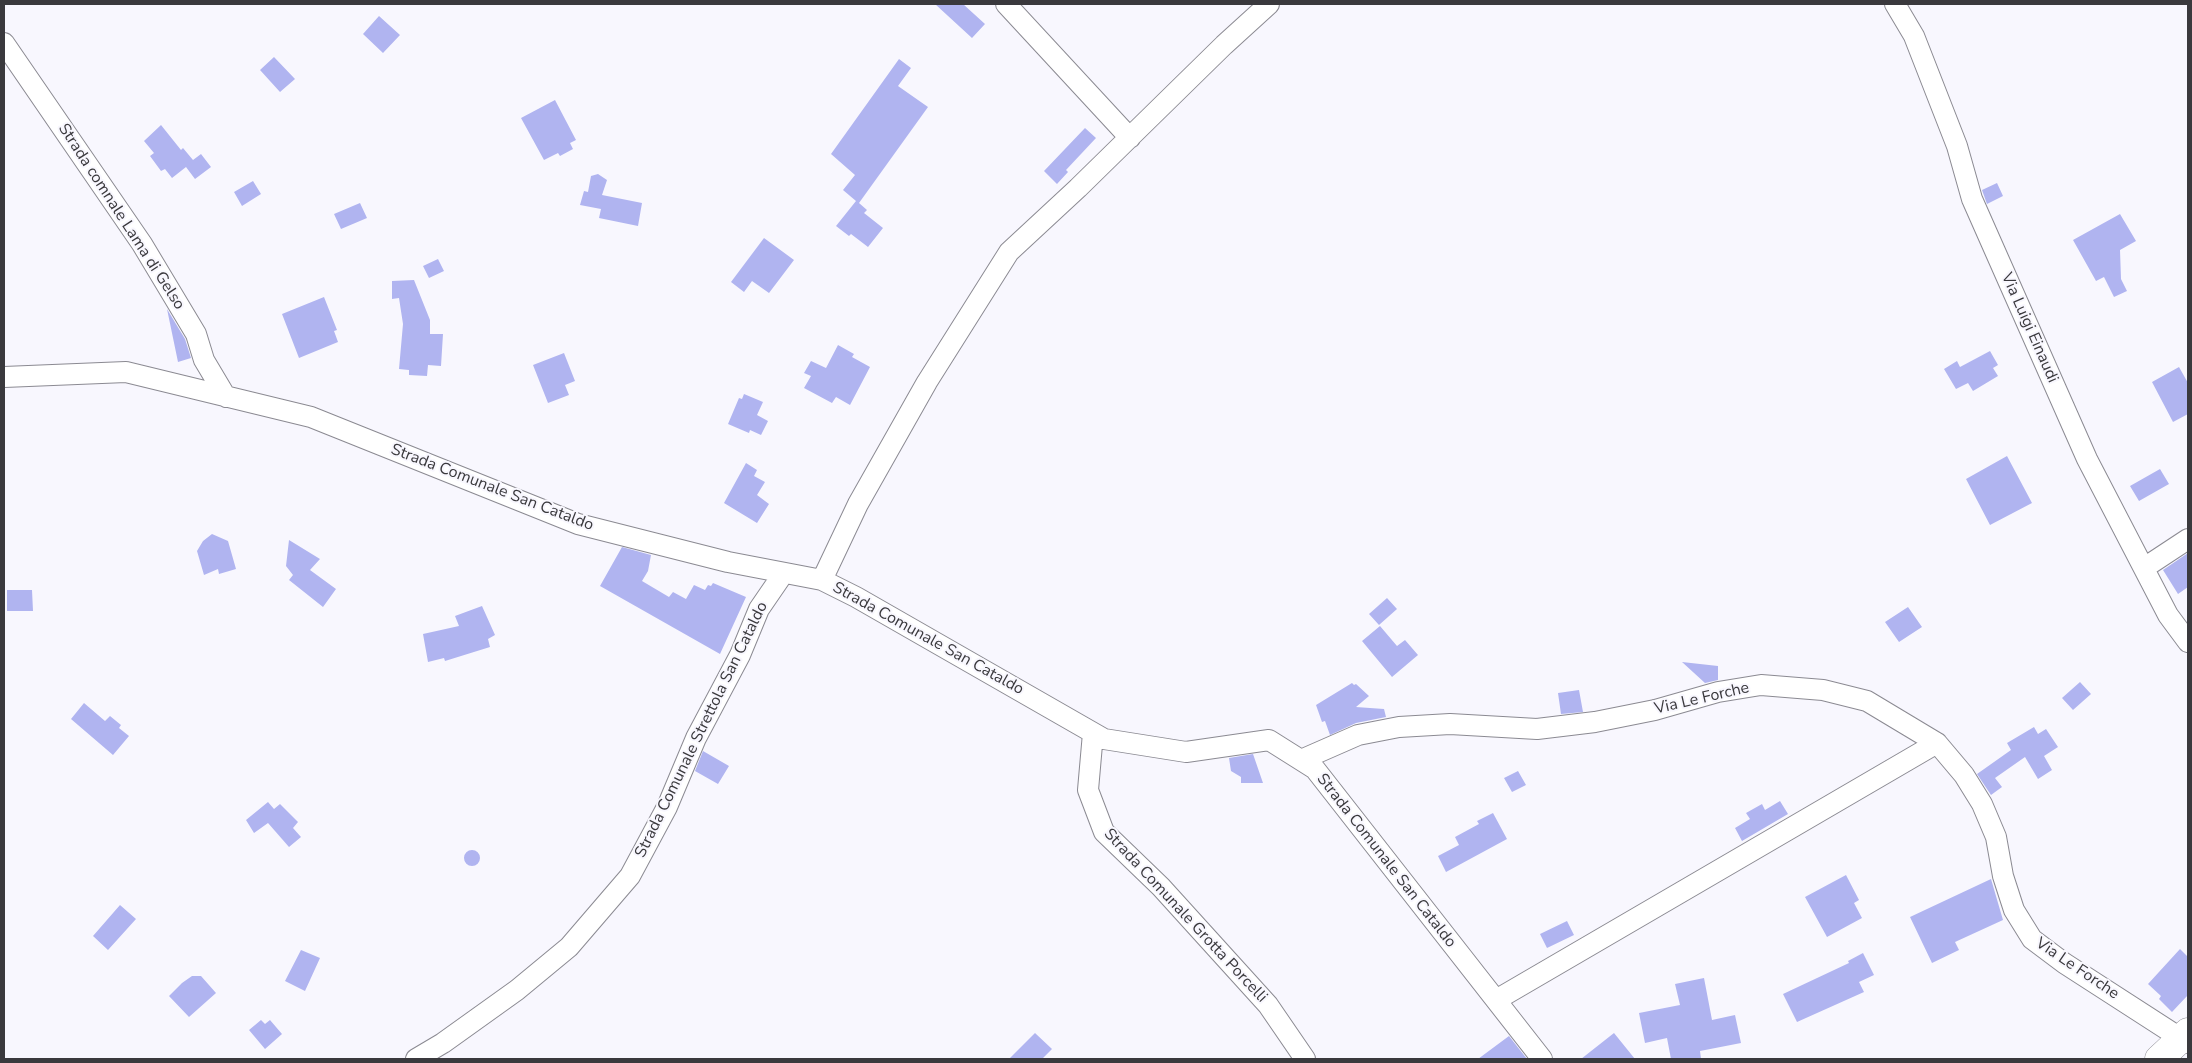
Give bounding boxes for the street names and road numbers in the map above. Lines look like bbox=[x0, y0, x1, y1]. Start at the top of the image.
street label: Strada comnale Lama di Gelso bbox=[54, 120, 188, 314]
street label: Via Luigi Einaudi bbox=[1996, 270, 2062, 386]
street label: Strada Comunale San Cataldo bbox=[388, 440, 596, 536]
street label: Strada Comunale San Cataldo bbox=[829, 578, 1027, 700]
street label: Strada Comunale Strettola San Cataldo bbox=[632, 599, 772, 861]
street label: Via Le Forche bbox=[1653, 679, 1751, 719]
street label: Strada Comunale San Cataldo bbox=[1312, 770, 1460, 952]
street label: Strada Comunale Grotta Porcelli bbox=[1099, 825, 1271, 1007]
street label: Via Le Forche bbox=[2032, 934, 2122, 1004]

